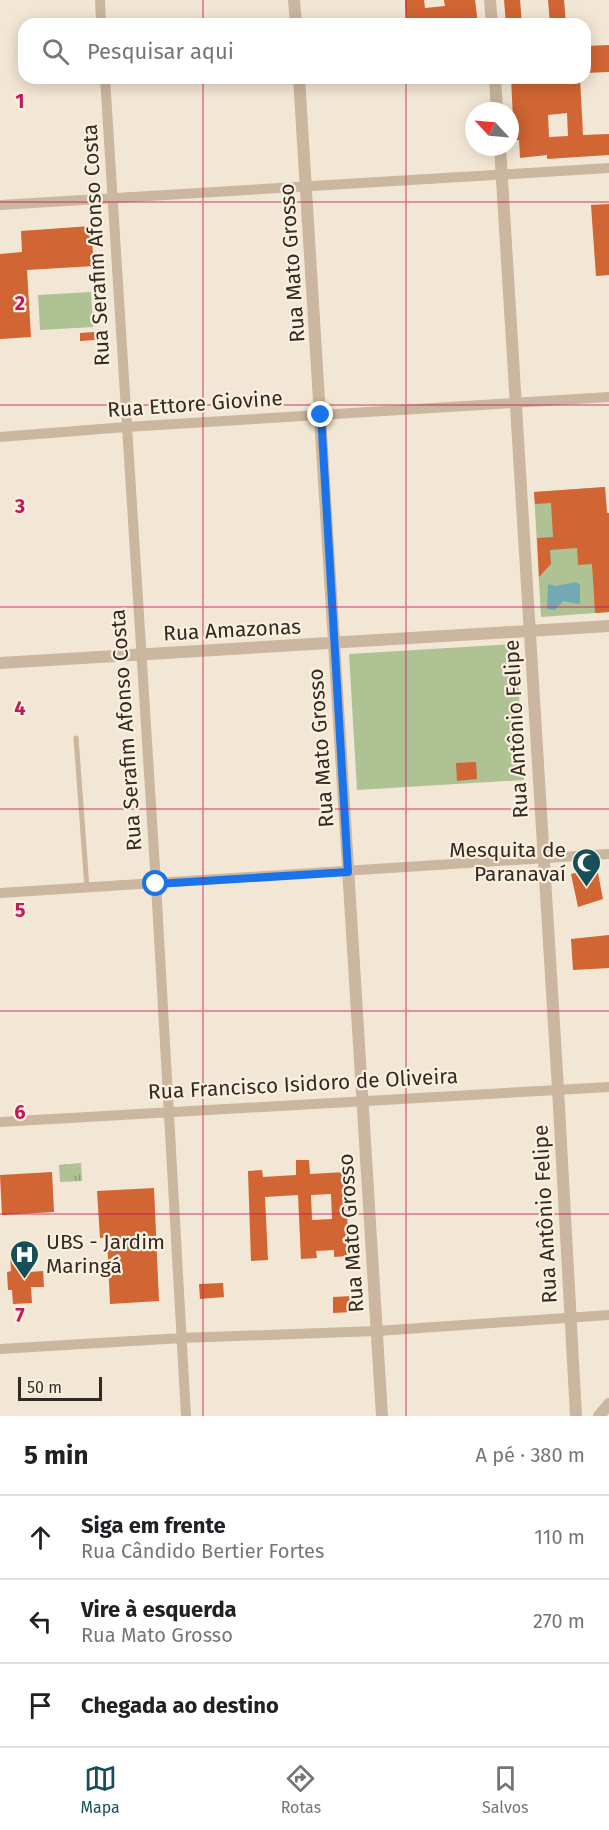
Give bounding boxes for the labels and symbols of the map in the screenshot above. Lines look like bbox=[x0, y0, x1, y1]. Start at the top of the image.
text: 1 bbox=[15, 89, 25, 113]
north arrow bbox=[465, 102, 519, 156]
street label: Rua Serafim Afonso Costa bbox=[77, 123, 115, 367]
street label: Rua Mato Grosso bbox=[273, 183, 311, 343]
text: 2 bbox=[15, 291, 25, 315]
street label: Rua Ettore Giovine bbox=[106, 385, 284, 423]
route end bbox=[307, 401, 333, 427]
text: 3 bbox=[14, 494, 25, 518]
street label: Rua Serafim Afonso Costa bbox=[105, 608, 147, 852]
street label: Rua Amazonas bbox=[162, 613, 302, 647]
street label: Rua Antônio Felipe bbox=[498, 639, 534, 819]
street label: Rua Mato Grosso bbox=[302, 668, 340, 828]
text: 4 bbox=[14, 696, 26, 720]
place label: Mesquita de Paranavaí bbox=[449, 837, 566, 887]
mosque icon: Mesquita de Paranavaí bbox=[571, 846, 603, 888]
route start bbox=[142, 870, 168, 896]
text: 5 bbox=[15, 898, 26, 922]
street label: Rua Francisco Isidoro de Oliveira bbox=[147, 1063, 459, 1105]
text: 6 bbox=[14, 1100, 26, 1124]
street label: Rua Antônio Felipe bbox=[527, 1124, 563, 1304]
street label: Rua Mato Grosso bbox=[332, 1153, 370, 1313]
place label: UBS - Jardim Maringá bbox=[46, 1229, 165, 1279]
hospital icon: UBS - Jardim Maringá bbox=[9, 1238, 41, 1280]
text: 7 bbox=[15, 1303, 25, 1327]
scale bar bbox=[18, 1374, 102, 1402]

